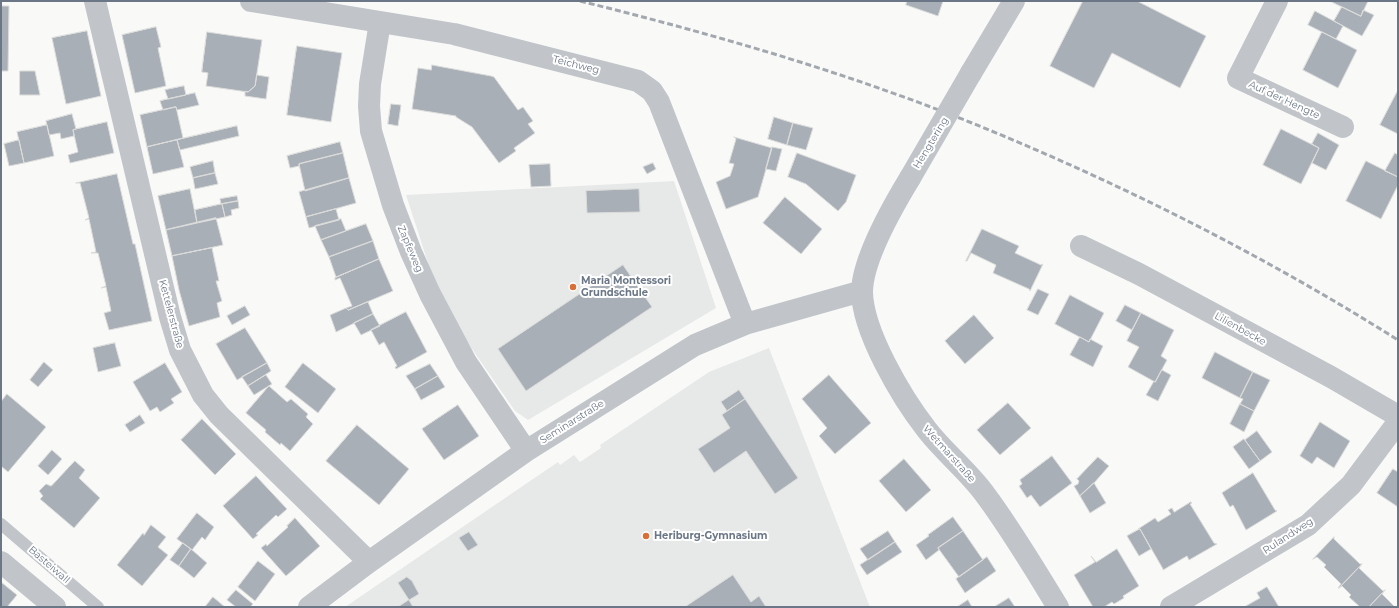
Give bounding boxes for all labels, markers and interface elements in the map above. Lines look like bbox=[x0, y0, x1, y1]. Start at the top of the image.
street label: Teichweg bbox=[551, 53, 601, 77]
street label: Auf der Hengte bbox=[1247, 78, 1321, 122]
street label: Hengtering bbox=[911, 115, 951, 171]
street label: Zapfeweg bbox=[395, 224, 425, 274]
place label: Maria Montessori Grundschule bbox=[581, 275, 671, 298]
street label: Kettelerstraße bbox=[156, 278, 186, 350]
marker: Maria Montessori Grundschule bbox=[568, 282, 578, 292]
street label: Lilienbecke bbox=[1212, 310, 1268, 348]
street label: Seminarstraße bbox=[538, 397, 606, 447]
street label: Wetmarstraße bbox=[920, 423, 978, 485]
street label: Rulandweg bbox=[1261, 515, 1315, 557]
place label: Heriburg-Gymnasium bbox=[654, 530, 768, 542]
marker: Heriburg-Gymnasium bbox=[641, 531, 651, 541]
street label: Basteiwall bbox=[26, 544, 72, 586]

